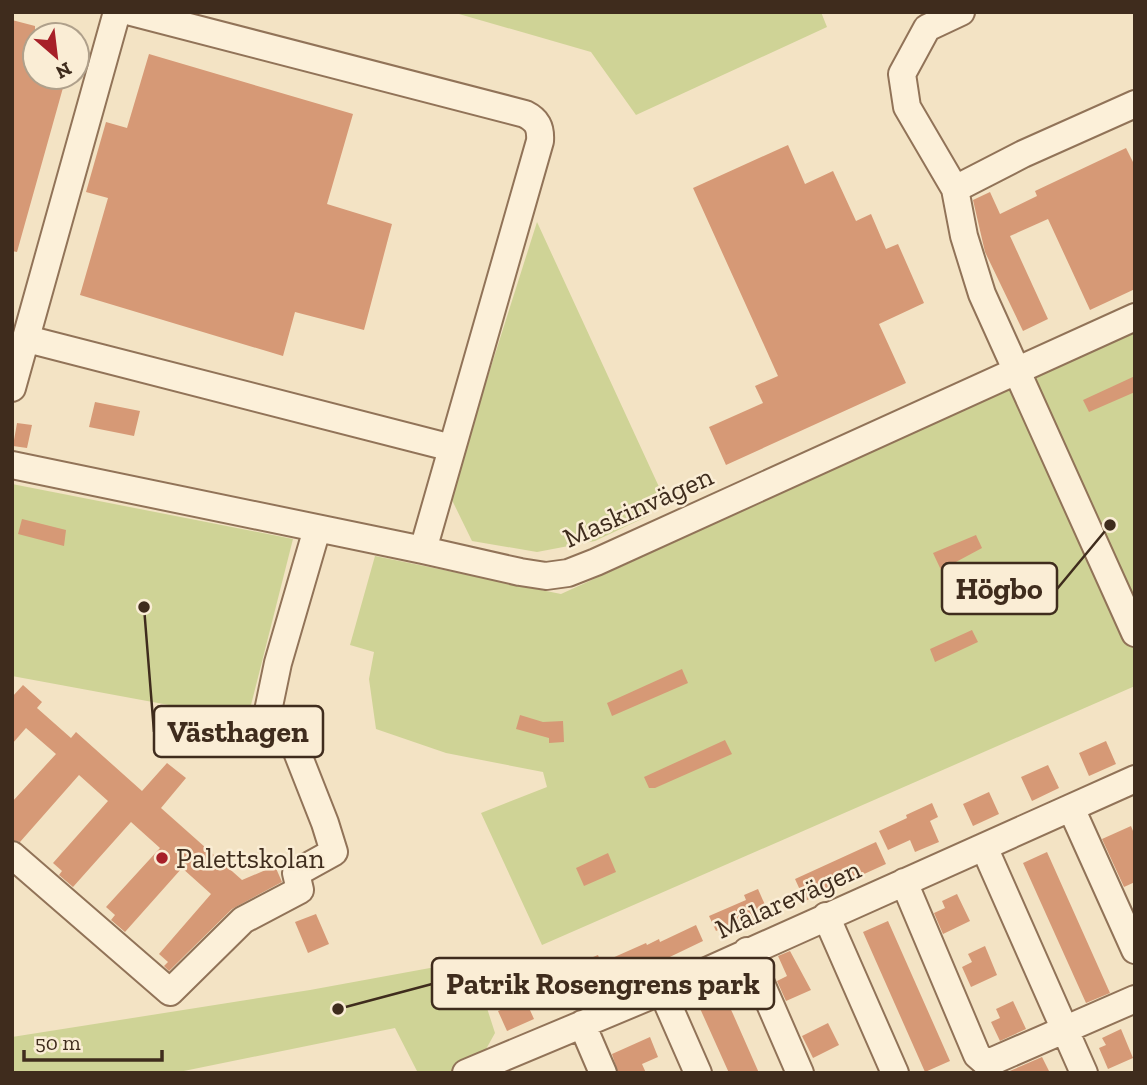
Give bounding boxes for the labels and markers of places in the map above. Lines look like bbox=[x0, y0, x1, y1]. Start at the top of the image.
callout: Högbo bbox=[942, 563, 1057, 614]
callout: Västhagen bbox=[154, 706, 323, 757]
place label: Palettskolan bbox=[176, 842, 325, 875]
marker: Palettskolan bbox=[154, 850, 170, 866]
callout: Patrik Rosengrens park bbox=[432, 958, 774, 1009]

